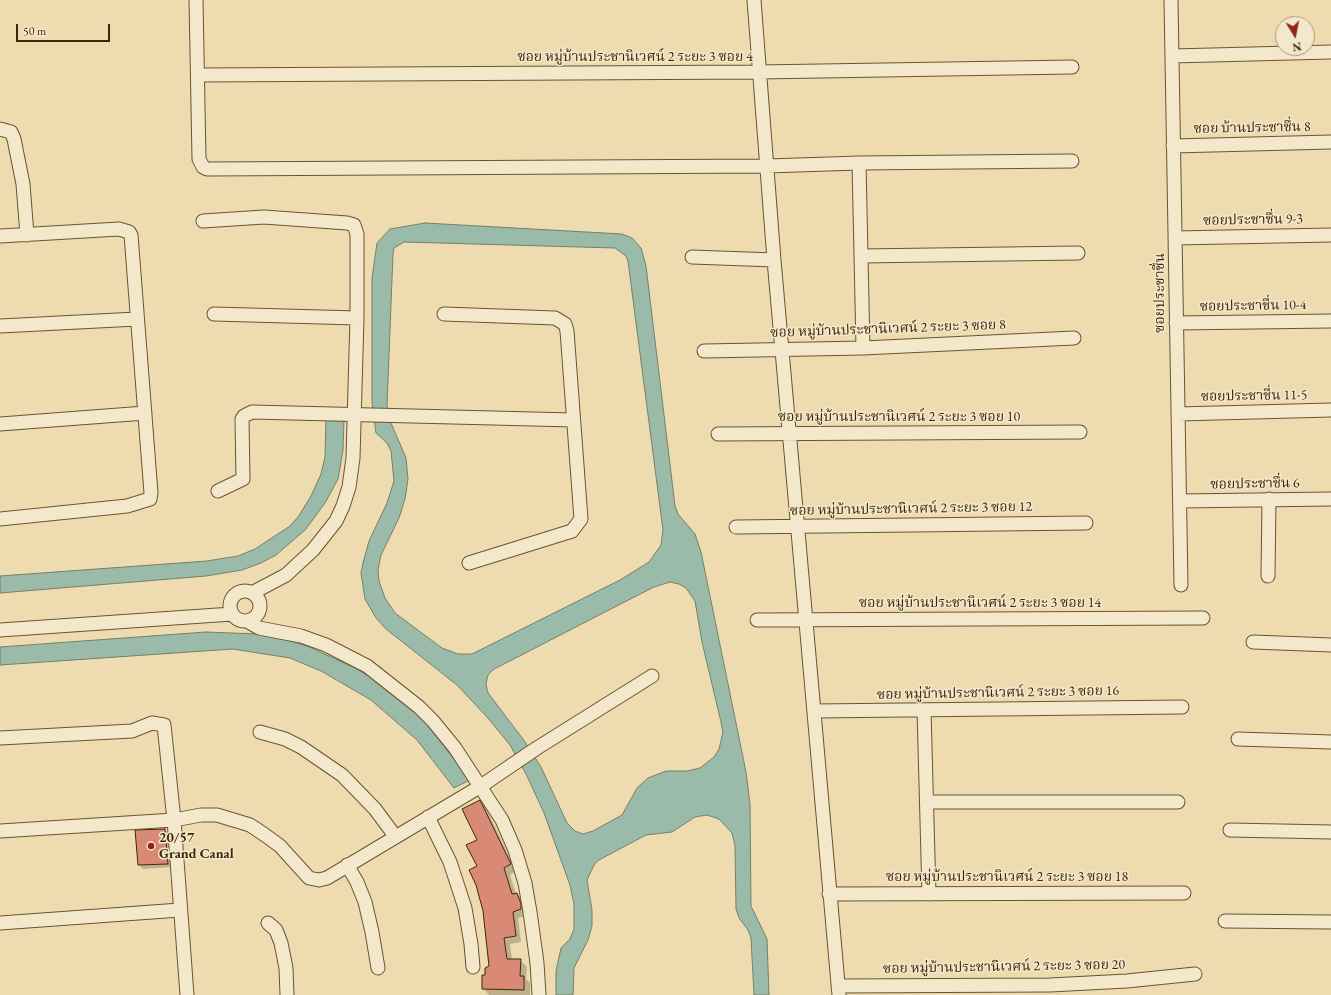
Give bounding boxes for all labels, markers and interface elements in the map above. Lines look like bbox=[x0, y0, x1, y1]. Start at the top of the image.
scale bar bbox=[18, 16, 112, 42]
north arrow bbox=[1275, 16, 1315, 56]
text: 50 m bbox=[23, 23, 46, 39]
text: N bbox=[1291, 39, 1303, 54]
street label: ซอย หมู่บ้านประชานิเวศน์ 2 ระยะ 3 ซอย 4 bbox=[517, 49, 753, 65]
street label: ซอย บ้านประชาชื่น 8 bbox=[1193, 119, 1311, 137]
street label: ซอยประชาชื่น 9-3 bbox=[1203, 211, 1303, 229]
street label: ซอยประชาชื่น bbox=[1152, 253, 1168, 333]
street label: ซอยประชาชื่น 10-4 bbox=[1199, 297, 1307, 315]
street label: ซอย หมู่บ้านประชานิเวศน์ 2 ระยะ 3 ซอย 8 bbox=[770, 316, 1006, 342]
street label: ซอยประชาชื่น 11-5 bbox=[1200, 387, 1308, 405]
street label: ซอย หมู่บ้านประชานิเวศน์ 2 ระยะ 3 ซอย 10 bbox=[778, 409, 1020, 425]
street label: ซอยประชาชื่น 6 bbox=[1210, 475, 1300, 493]
street label: ซอย หมู่บ้านประชานิเวศน์ 2 ระยะ 3 ซอย 12 bbox=[790, 498, 1032, 520]
street label: ซอย หมู่บ้านประชานิเวศน์ 2 ระยะ 3 ซอย 14 bbox=[859, 595, 1101, 611]
street label: ซอย หมู่บ้านประชานิเวศน์ 2 ระยะ 3 ซอย 16 bbox=[877, 682, 1119, 704]
place label: 20/57 Grand Canal bbox=[159, 830, 234, 862]
marker: 20/57 Grand Canal bbox=[146, 841, 156, 851]
street label: ซอย หมู่บ้านประชานิเวศน์ 2 ระยะ 3 ซอย 18 bbox=[886, 869, 1128, 885]
street label: ซอย หมู่บ้านประชานิเวศน์ 2 ระยะ 3 ซอย 20 bbox=[883, 956, 1125, 978]

